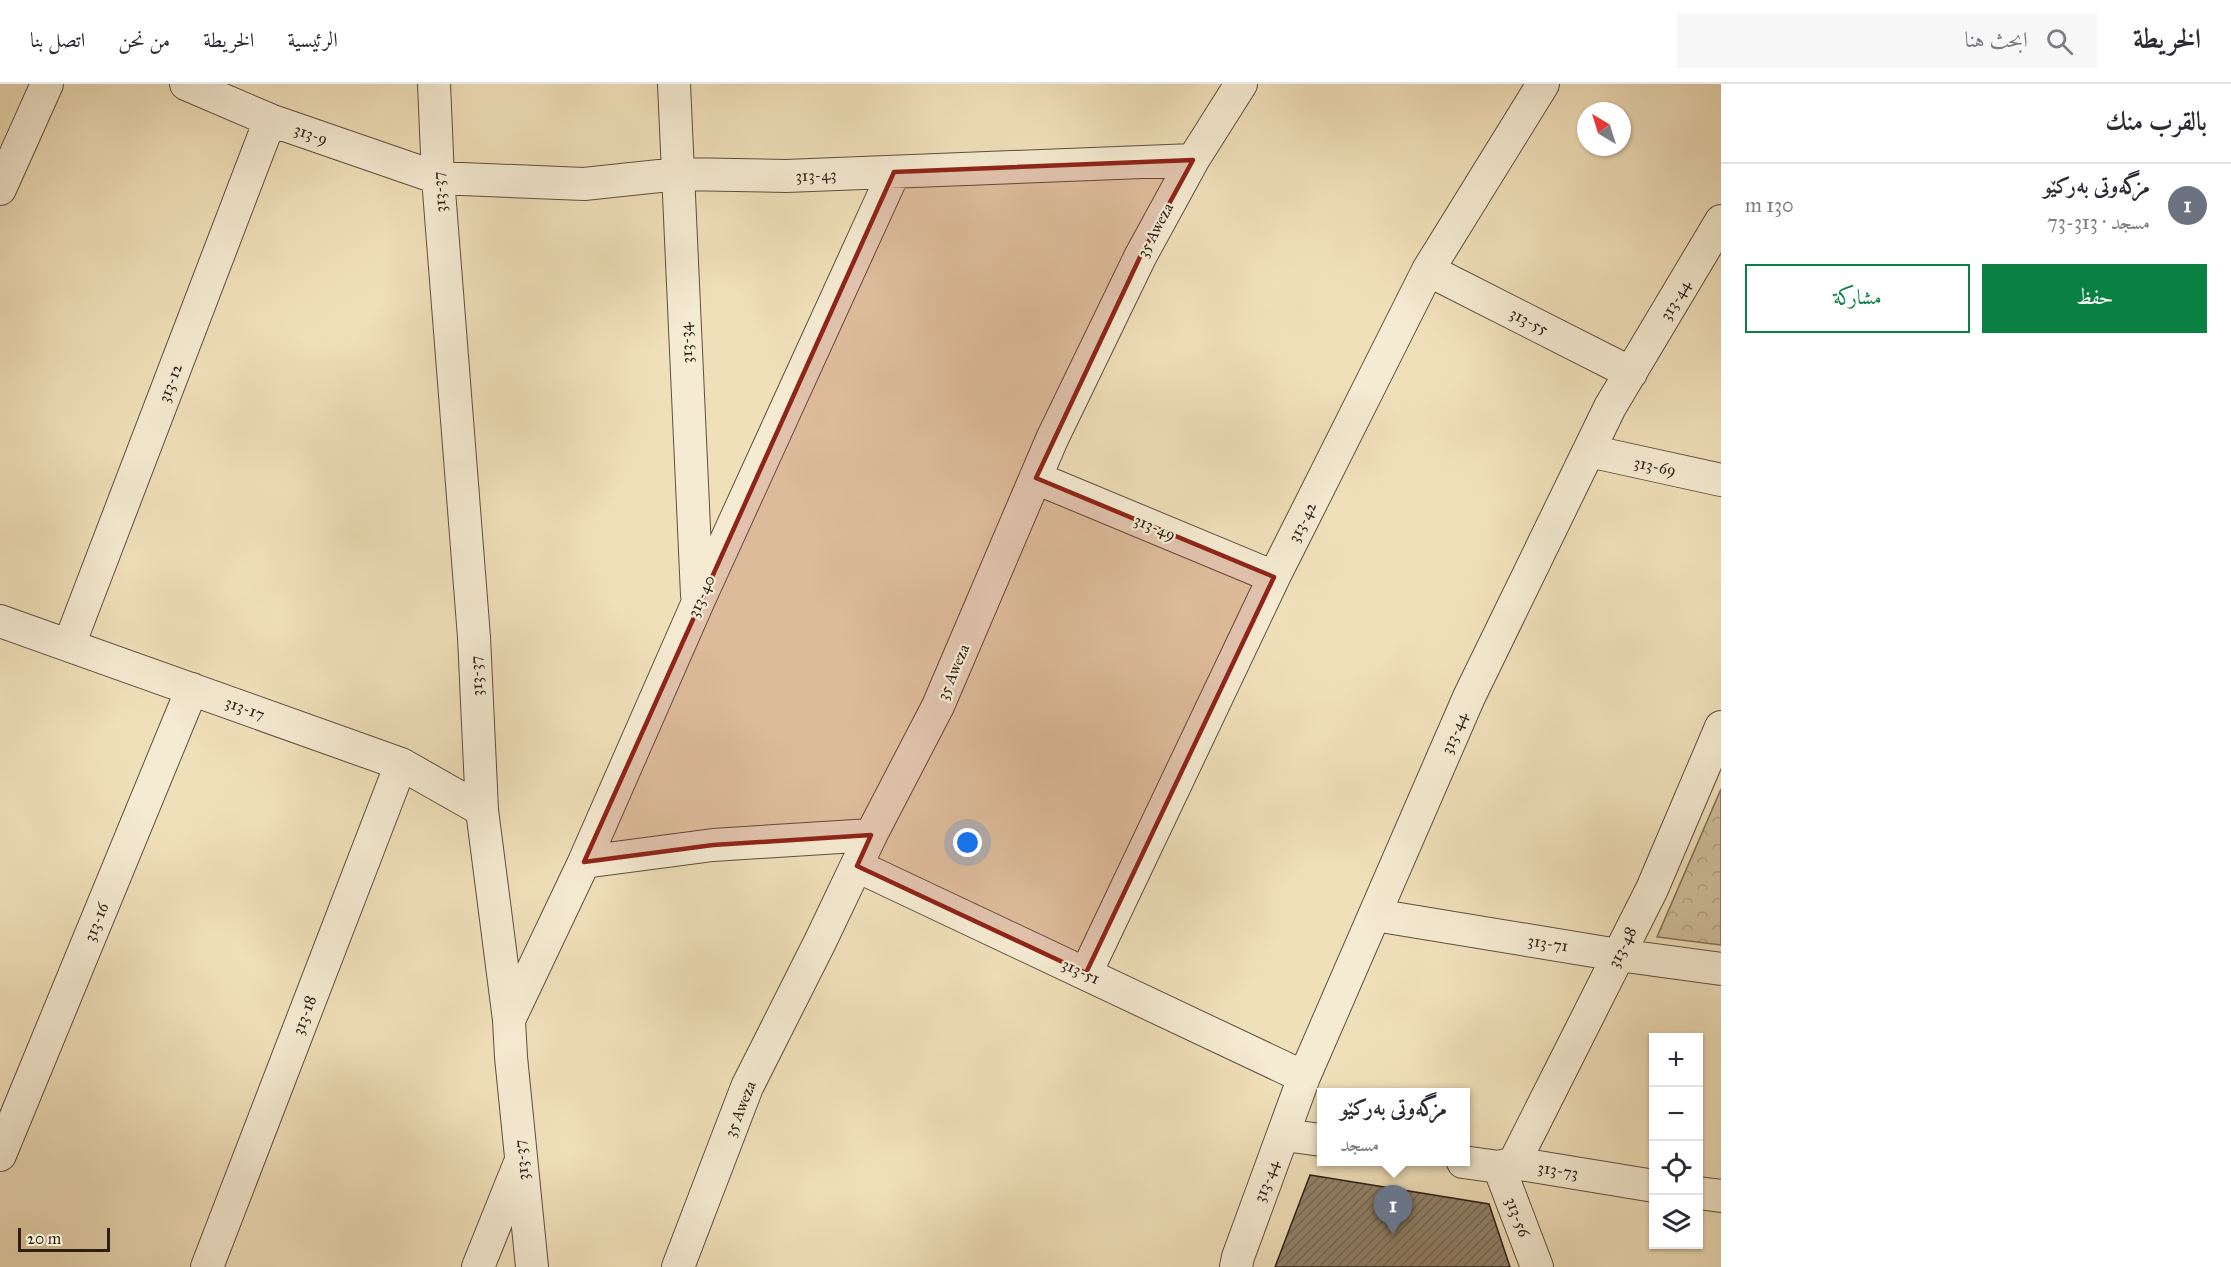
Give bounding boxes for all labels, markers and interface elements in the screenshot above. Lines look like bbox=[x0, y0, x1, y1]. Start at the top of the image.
search box bbox=[1677, 14, 2097, 68]
text: الخريطة bbox=[2133, 21, 2201, 56]
icon: search bbox=[2043, 25, 2076, 58]
text: ابحث هنا bbox=[1964, 26, 2028, 53]
text: اتصل بنا bbox=[30, 27, 85, 53]
text: من نحن bbox=[118, 27, 170, 53]
text: الخريطة bbox=[203, 27, 254, 53]
text: الرئيسية bbox=[287, 27, 338, 53]
north arrow bbox=[1577, 102, 1631, 156]
text: بالقرب منك bbox=[2105, 105, 2207, 137]
street label: 313-9 bbox=[292, 119, 330, 149]
street label: 313-43 bbox=[795, 165, 837, 185]
street label: 313-37 bbox=[428, 171, 450, 213]
text: مزگەوتی بەرکێو bbox=[2043, 172, 2150, 199]
text: 130 m bbox=[1745, 193, 1794, 217]
text: 1 bbox=[2184, 193, 2191, 217]
street label: 35 Aweza bbox=[1133, 199, 1177, 260]
text: مسجد · 313-73 bbox=[2047, 210, 2150, 234]
button: مشاركة bbox=[1745, 264, 1970, 333]
button: حفظ bbox=[1982, 264, 2207, 333]
street label: 313-44 bbox=[1656, 276, 1695, 324]
street label: 313-55 bbox=[1507, 303, 1552, 339]
street label: 313-34 bbox=[675, 321, 697, 364]
street label: 313-12 bbox=[154, 361, 186, 405]
street label: 313-69 bbox=[1632, 452, 1678, 480]
street label: 313-42 bbox=[1284, 499, 1320, 545]
street label: 313-49 bbox=[1131, 510, 1179, 544]
street label: 313-40 bbox=[683, 572, 719, 620]
street label: 35 Aweza bbox=[933, 641, 973, 703]
street label: 313-37 bbox=[465, 655, 487, 697]
street label: 313-17 bbox=[223, 692, 267, 724]
street label: 313-44 bbox=[1437, 708, 1472, 757]
your location bbox=[953, 828, 982, 857]
street label: 313-16 bbox=[80, 899, 113, 944]
street label: 313-48 bbox=[1604, 923, 1640, 971]
street label: 313-71 bbox=[1526, 930, 1570, 956]
street label: 313-51 bbox=[1059, 954, 1103, 988]
street label: 313-18 bbox=[288, 993, 320, 1037]
map controls bbox=[1649, 1033, 1703, 1249]
button: + bbox=[1649, 1033, 1703, 1087]
street label: 35 Aweza bbox=[720, 1078, 760, 1140]
button: − bbox=[1649, 1087, 1703, 1141]
popup bbox=[1317, 1088, 1470, 1166]
text: مزگەوتی بەرکێو bbox=[1340, 1094, 1447, 1121]
text: مسجد bbox=[1340, 1132, 1379, 1156]
street label: 313-37 bbox=[509, 1139, 533, 1181]
button: locate bbox=[1649, 1141, 1703, 1195]
street label: 313-44 bbox=[1249, 1156, 1283, 1205]
street label: 313-73 bbox=[1536, 1157, 1580, 1183]
pin: 1 bbox=[1374, 1186, 1412, 1235]
street label: 313-56 bbox=[1502, 1194, 1535, 1240]
button: layers bbox=[1649, 1195, 1703, 1249]
scale bar bbox=[18, 1225, 110, 1252]
text: 20 m bbox=[27, 1229, 61, 1248]

